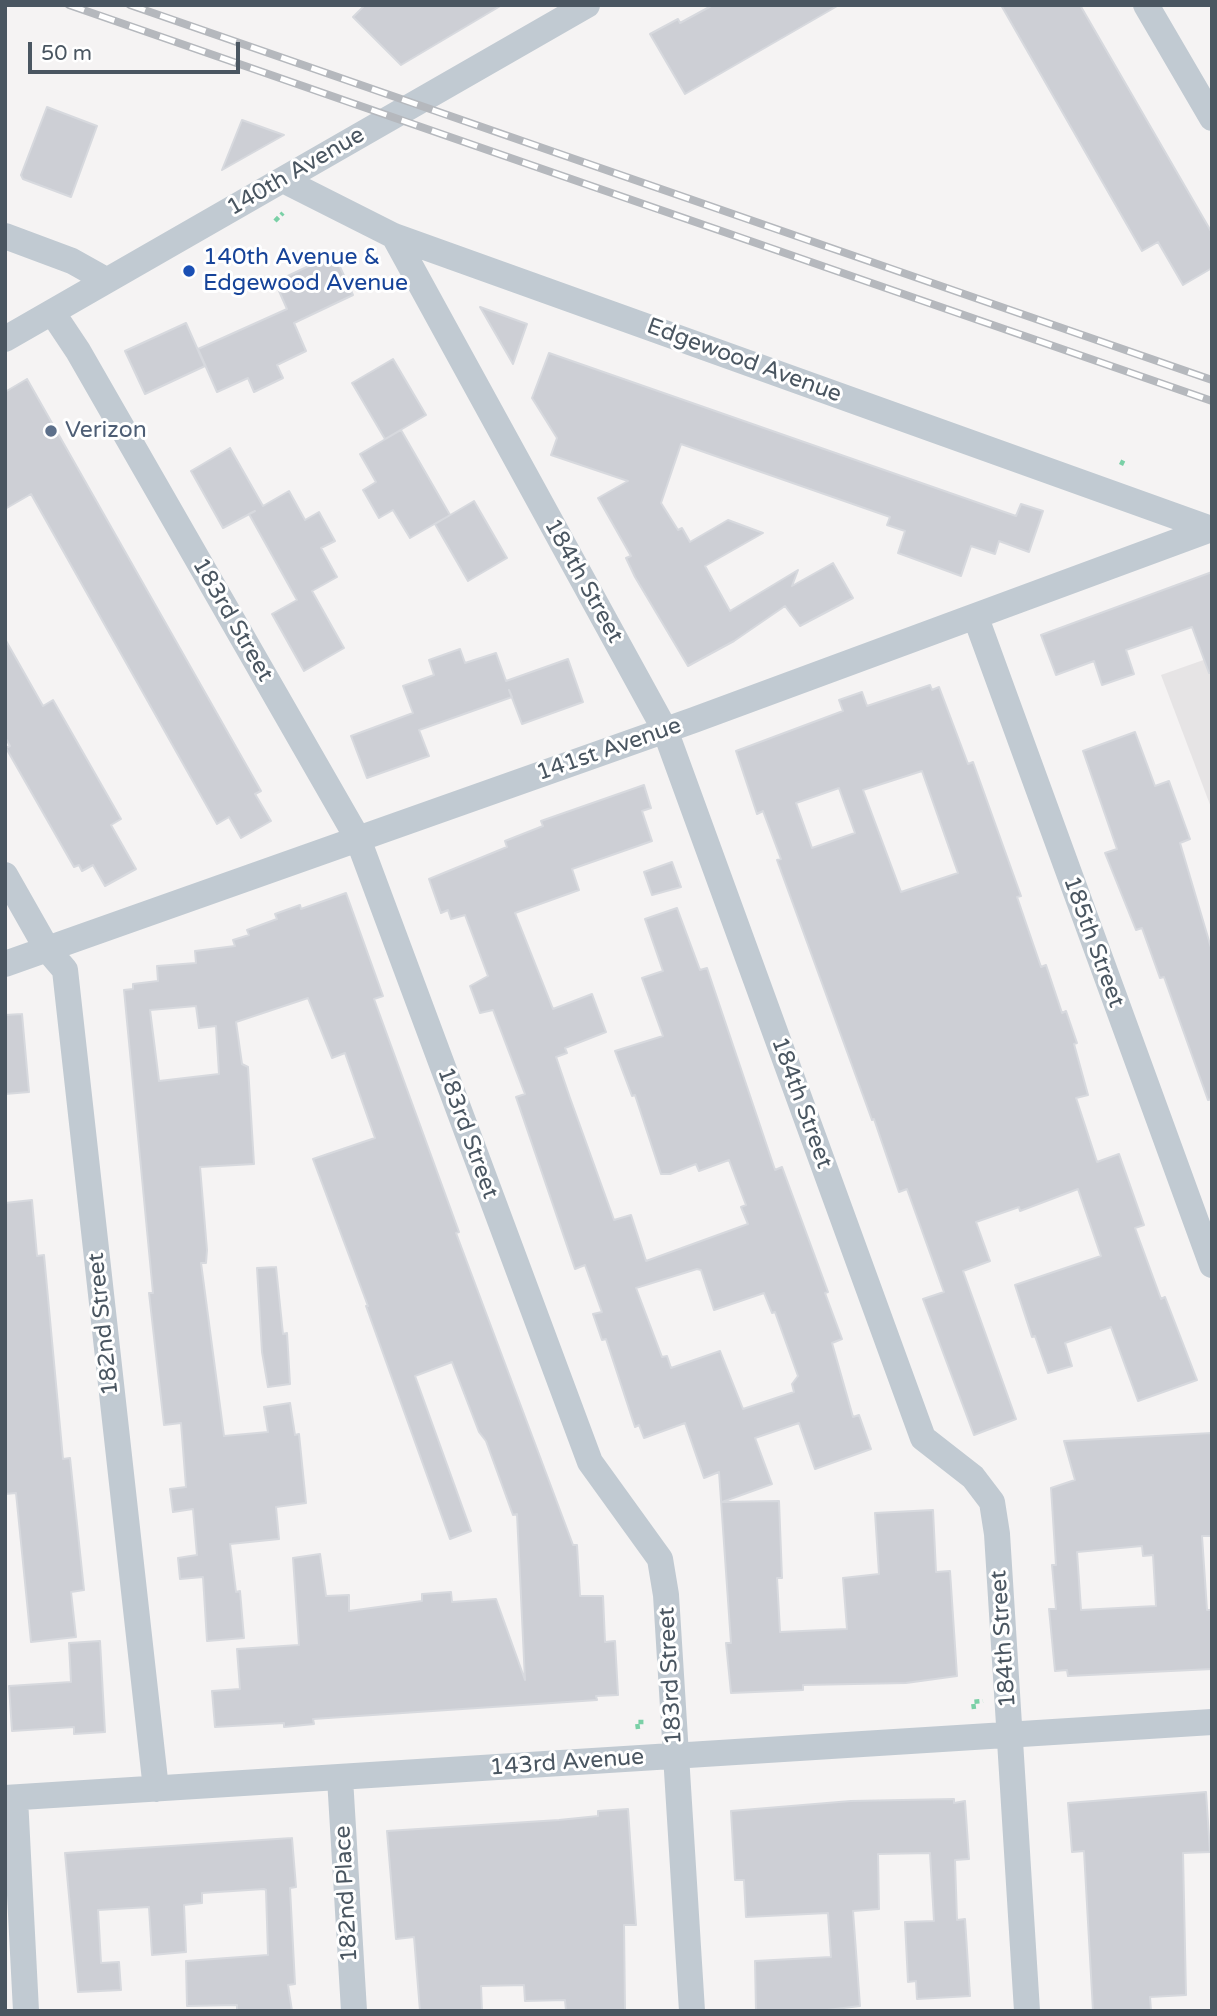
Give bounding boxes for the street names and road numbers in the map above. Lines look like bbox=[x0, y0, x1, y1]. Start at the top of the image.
street label: 140th Avenue bbox=[222, 121, 370, 223]
street label: Edgewood Avenue bbox=[643, 313, 845, 409]
street label: 184th Street bbox=[538, 514, 628, 648]
street label: 183rd Street bbox=[186, 553, 278, 687]
street label: 141st Avenue bbox=[533, 712, 685, 788]
street label: 185th Street bbox=[1056, 873, 1130, 1011]
street label: 184th Street bbox=[764, 1034, 838, 1172]
street label: 183rd Street bbox=[430, 1063, 504, 1203]
street label: 182nd Street bbox=[83, 1251, 125, 1397]
street label: 184th Street bbox=[985, 1569, 1023, 1709]
street label: 183rd Street bbox=[654, 1606, 688, 1746]
street label: 143rd Avenue bbox=[489, 1744, 645, 1782]
street label: 182nd Place bbox=[330, 1825, 364, 1963]

